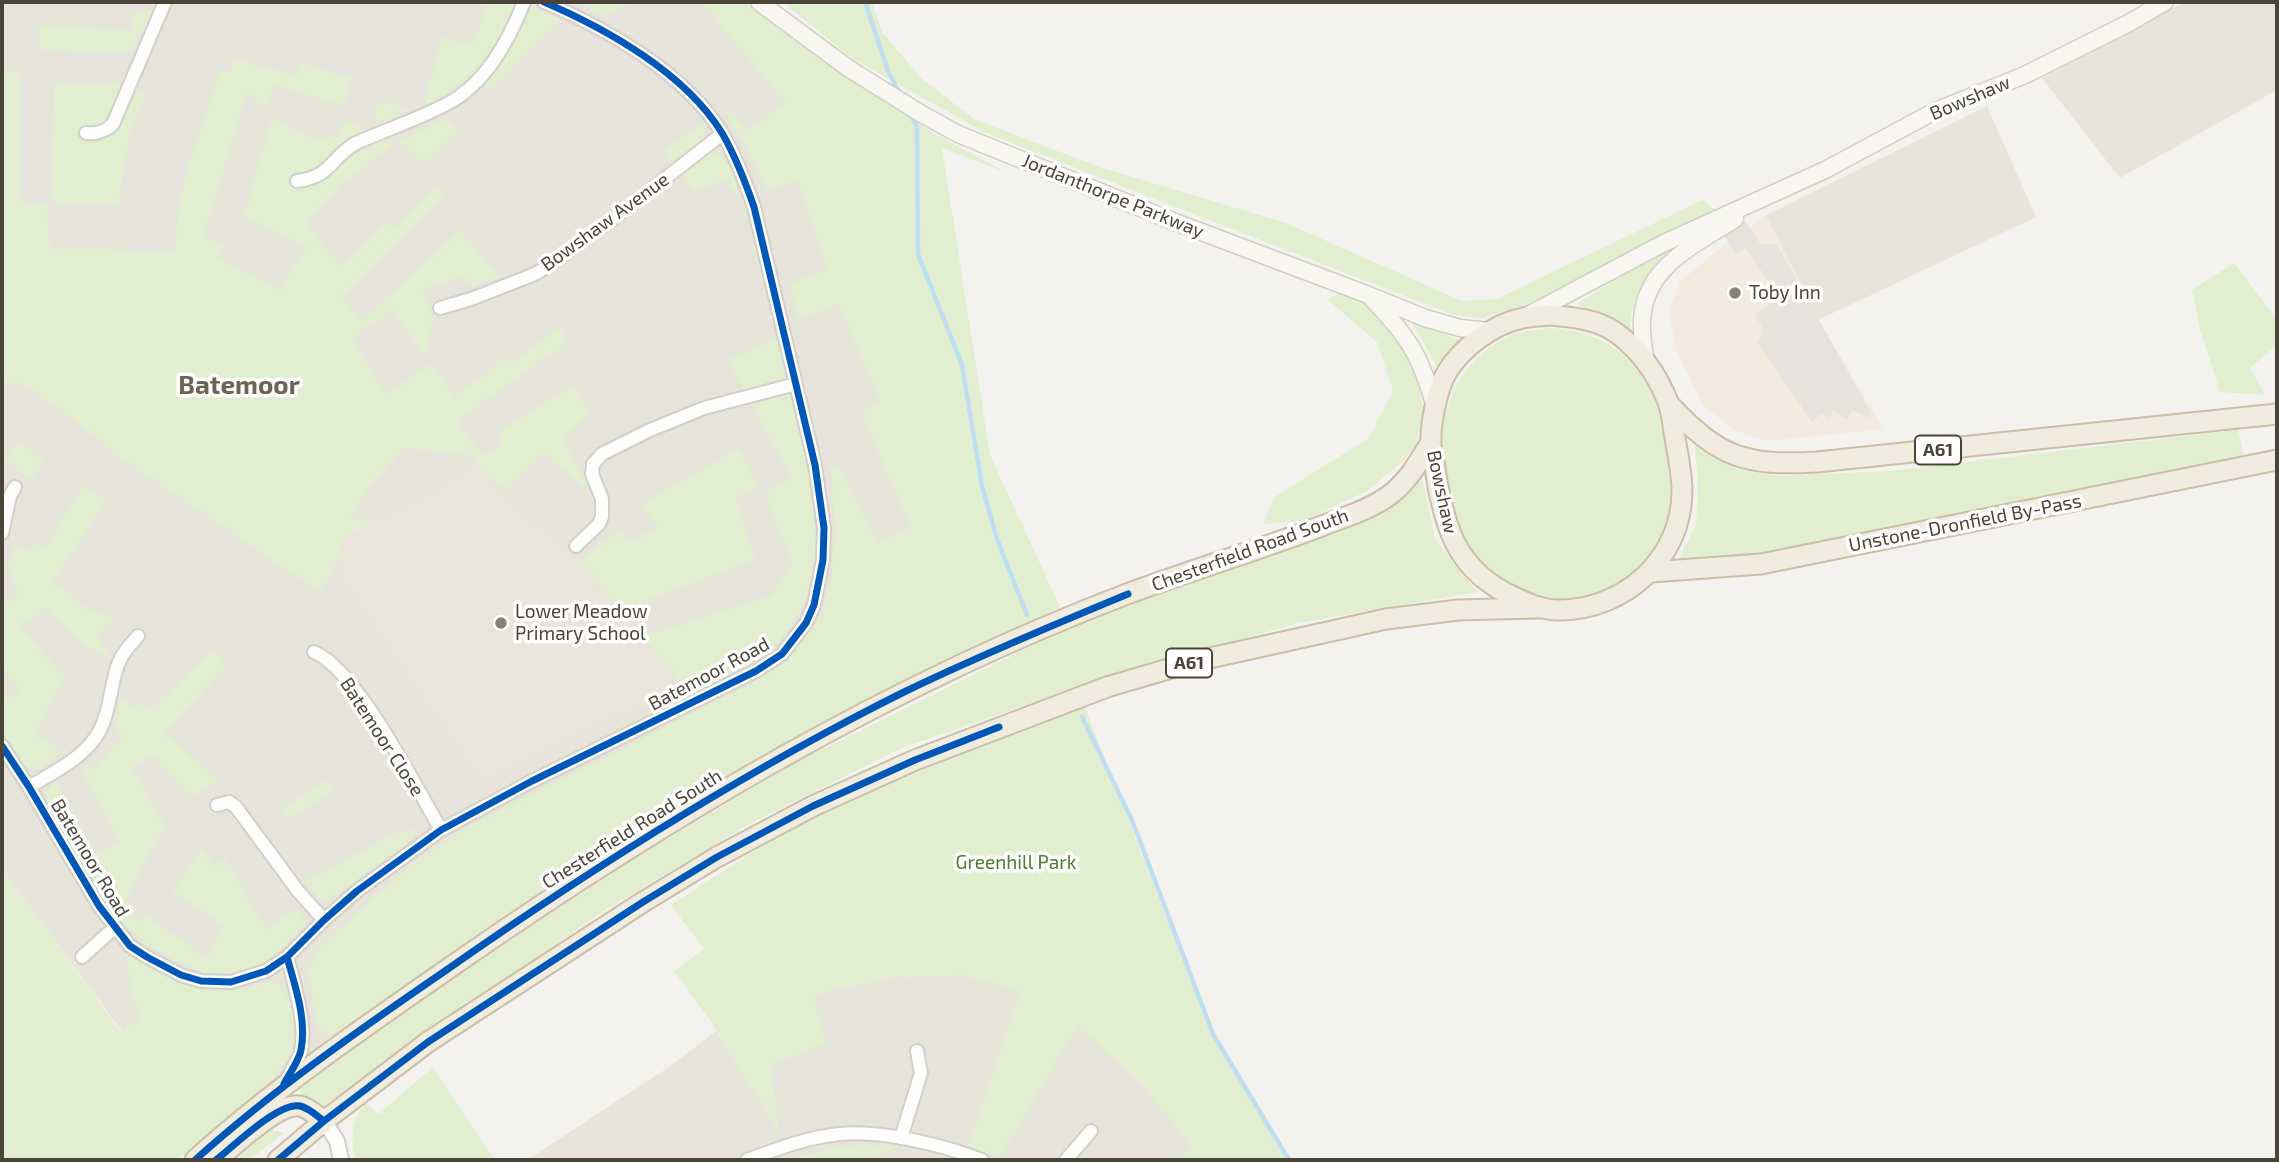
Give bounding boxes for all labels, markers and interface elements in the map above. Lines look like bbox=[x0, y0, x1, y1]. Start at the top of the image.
street label: Bowshaw bbox=[1926, 71, 2014, 125]
street label: Jordanthorpe Parkway bbox=[1019, 149, 1207, 243]
street label: Bowshaw Avenue bbox=[536, 168, 674, 276]
place label: Toby Inn bbox=[1749, 282, 1821, 304]
marker: Toby Inn bbox=[1727, 285, 1743, 301]
district label: Batemoor bbox=[178, 369, 300, 401]
road number: A61 bbox=[1915, 436, 1961, 464]
street label: Bowshaw bbox=[1422, 448, 1462, 536]
street label: Unstone-Dronfield By-Pass bbox=[1847, 489, 2083, 557]
street label: Chesterfield Road South bbox=[1148, 504, 1352, 596]
place label: Lower Meadow Primary School bbox=[515, 601, 648, 645]
marker: Lower Meadow Primary School bbox=[493, 615, 509, 631]
street label: Batemoor Road bbox=[645, 633, 773, 715]
road number: A61 bbox=[1166, 648, 1212, 678]
street label: Batemoor Close bbox=[335, 673, 429, 801]
street label: Chesterfield Road South bbox=[538, 764, 726, 894]
street label: Batemoor Road bbox=[46, 795, 134, 921]
park label: Greenhill Park bbox=[956, 852, 1076, 874]

